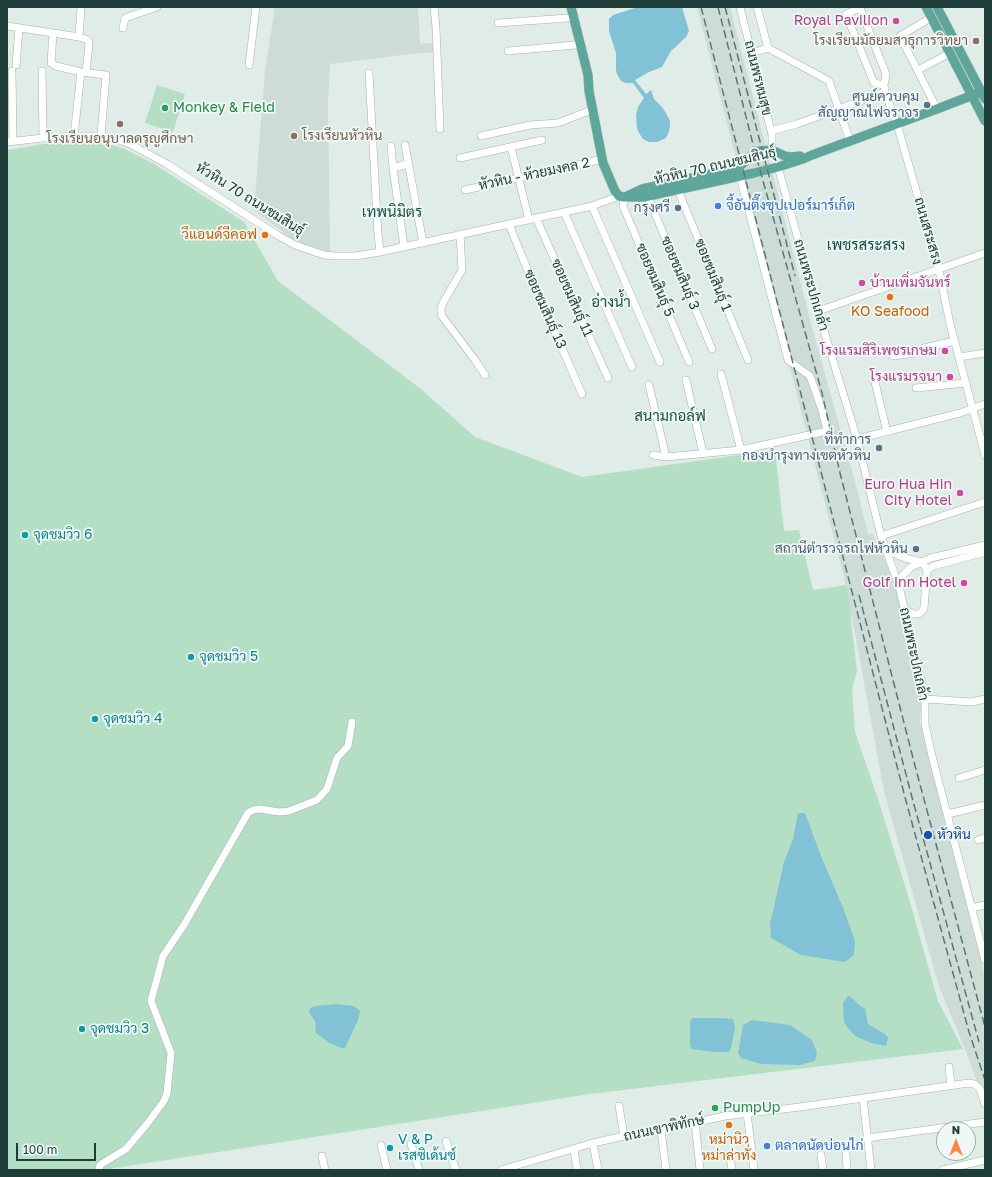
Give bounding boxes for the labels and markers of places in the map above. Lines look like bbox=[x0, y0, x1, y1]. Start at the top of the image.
place label: Royal Pavilion bbox=[794, 13, 888, 29]
marker: Royal Pavilion bbox=[891, 16, 901, 26]
place label: โรงเรียนมัธยมสาธุการวิทยา bbox=[813, 33, 968, 49]
marker: โรงเรียนมัธยมสาธุการวิทยา bbox=[971, 36, 981, 46]
place label: ศูนย์ควบคุม สัญญาณไฟจราจร bbox=[818, 89, 919, 122]
place label: Monkey & Field bbox=[173, 100, 275, 116]
marker: ศูนย์ควบคุม สัญญาณไฟจราจร bbox=[922, 100, 932, 110]
marker: Monkey & Field bbox=[160, 103, 170, 113]
marker: โรงเรียนอนุบาลดรุญศึกษา bbox=[115, 119, 125, 129]
place label: โรงเรียนหัวหิน bbox=[302, 128, 382, 144]
place label: โรงเรียนอนุบาลดรุญศึกษา bbox=[47, 131, 193, 147]
marker: โรงเรียนหัวหิน bbox=[289, 131, 299, 141]
place label: จี้อันตึ๊งซุปเปอร์มาร์เก็ต bbox=[726, 198, 855, 214]
place label: กรุงศรี bbox=[634, 200, 670, 216]
marker: จี้อันตึ๊งซุปเปอร์มาร์เก็ต bbox=[713, 201, 723, 211]
marker: กรุงศรี bbox=[673, 203, 683, 213]
place label: วีแอนด์จีคอฟ bbox=[182, 227, 257, 243]
marker: วีแอนด์จีคอฟ bbox=[260, 230, 270, 240]
place label: บ้านเพิ่มจันทร์ bbox=[870, 275, 950, 291]
marker: บ้านเพิ่มจันทร์ bbox=[857, 278, 867, 288]
marker: KO Seafood bbox=[885, 292, 895, 302]
place label: KO Seafood bbox=[851, 304, 929, 320]
place label: โรงแรมสิริเพชรเกษม bbox=[820, 343, 937, 359]
marker: โรงแรมสิริเพชรเกษม bbox=[940, 346, 950, 356]
place label: โรงแรมรจนา bbox=[870, 369, 942, 385]
marker: โรงแรมรจนา bbox=[945, 372, 955, 382]
place label: ที่ทำการ กองบำรุงทางเขตหัวหิน bbox=[742, 432, 871, 464]
marker: ที่ทำการ กองบำรุงทางเขตหัวหิน bbox=[874, 443, 884, 453]
place label: Euro Hua Hin City Hotel bbox=[864, 477, 952, 510]
marker: Euro Hua Hin City Hotel bbox=[955, 488, 965, 498]
place label: จุดชมวิว 6 bbox=[33, 527, 92, 543]
marker: จุดชมวิว 6 bbox=[20, 530, 30, 540]
place label: สถานีตำรวจรถไฟหัวหิน bbox=[775, 541, 908, 557]
marker: สถานีตำรวจรถไฟหัวหิน bbox=[911, 544, 921, 554]
place label: Golf Inn Hotel bbox=[863, 575, 956, 591]
marker: Golf Inn Hotel bbox=[959, 578, 969, 588]
place label: จุดชมวิว 5 bbox=[199, 649, 258, 665]
marker: จุดชมวิว 5 bbox=[186, 652, 196, 662]
place label: จุดชมวิว 4 bbox=[103, 711, 163, 727]
marker: จุดชมวิว 4 bbox=[90, 714, 100, 724]
place label: หัวหิน bbox=[937, 827, 971, 843]
marker: หัวหิน bbox=[922, 829, 934, 841]
place label: จุดชมวิว 3 bbox=[90, 1021, 149, 1037]
marker: จุดชมวิว 3 bbox=[77, 1024, 87, 1034]
place label: PumpUp bbox=[723, 1100, 780, 1116]
marker: PumpUp bbox=[710, 1103, 720, 1113]
marker: หม่านิว หม่าล่าทั่ง bbox=[724, 1120, 734, 1130]
place label: V & P เรสซิเด้นซ์ bbox=[398, 1132, 456, 1164]
place label: หม่านิว หม่าล่าทั่ง bbox=[702, 1132, 756, 1164]
place label: ตลาดนัดบ่อนไก่ bbox=[775, 1138, 864, 1154]
marker: ตลาดนัดบ่อนไก่ bbox=[762, 1141, 772, 1151]
marker: V & P เรสซิเด้นซ์ bbox=[385, 1143, 395, 1153]

